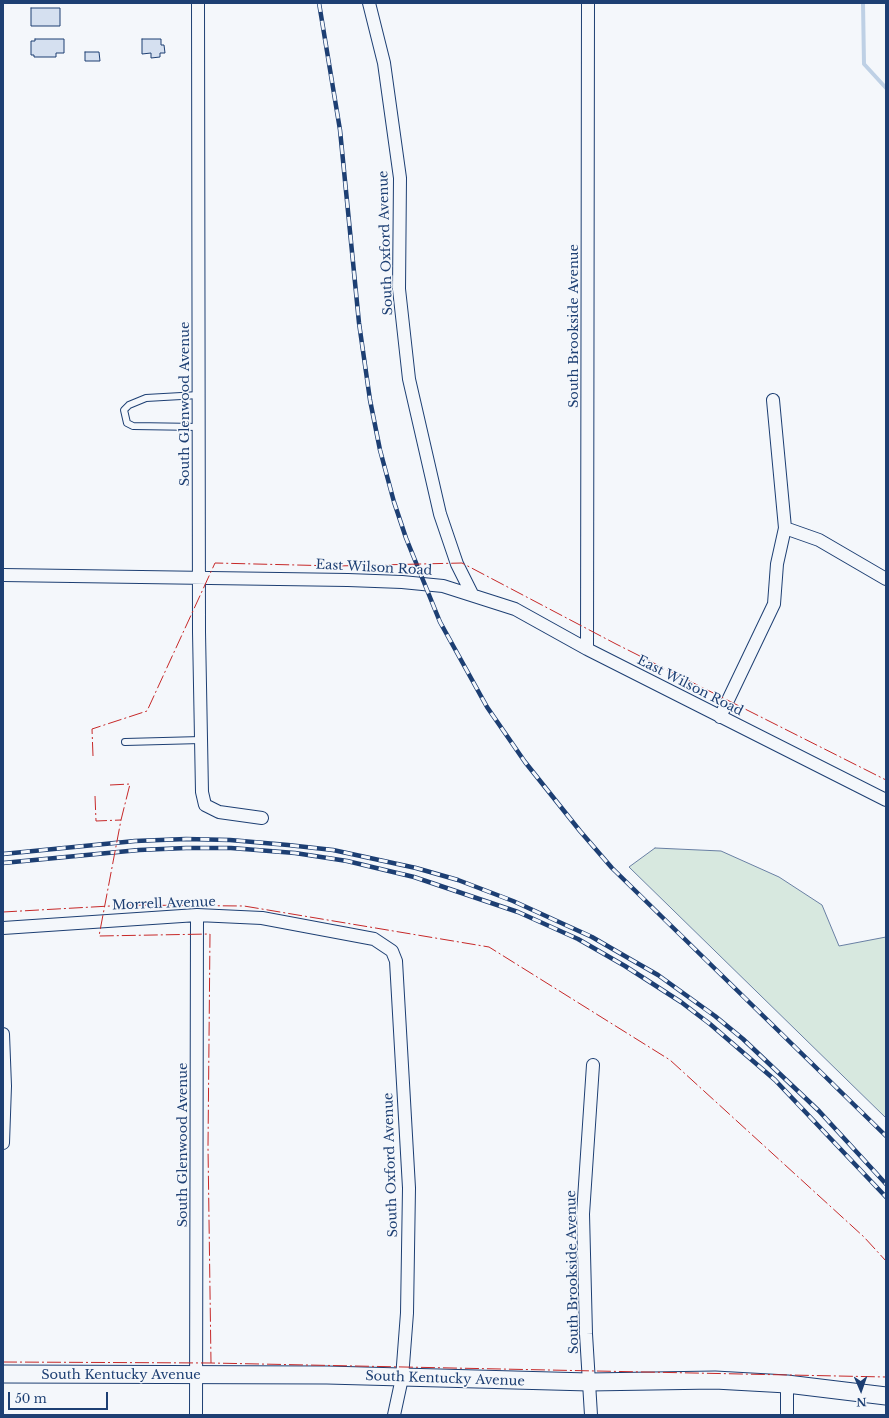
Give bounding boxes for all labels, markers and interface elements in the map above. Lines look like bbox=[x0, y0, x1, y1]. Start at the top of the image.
street label: South Oxford Avenue bbox=[376, 170, 396, 316]
street label: South Brookside Avenue bbox=[566, 244, 582, 408]
street label: South Glenwood Avenue bbox=[177, 322, 193, 486]
street label: East Wilson Road bbox=[315, 557, 433, 579]
street label: East Wilson Road bbox=[634, 653, 746, 719]
street label: Morrell Avenue bbox=[112, 894, 216, 914]
street label: South Glenwood Avenue bbox=[175, 1063, 191, 1227]
street label: South Oxford Avenue bbox=[381, 1092, 401, 1238]
street label: South Brookside Avenue bbox=[564, 1190, 582, 1354]
street label: South Kentucky Avenue bbox=[41, 1367, 201, 1383]
street label: South Kentucky Avenue bbox=[365, 1368, 525, 1390]
north arrow bbox=[841, 1370, 881, 1410]
scale bar bbox=[10, 1384, 110, 1410]
text: 50 m bbox=[15, 1391, 47, 1406]
text: N bbox=[856, 1395, 867, 1409]

